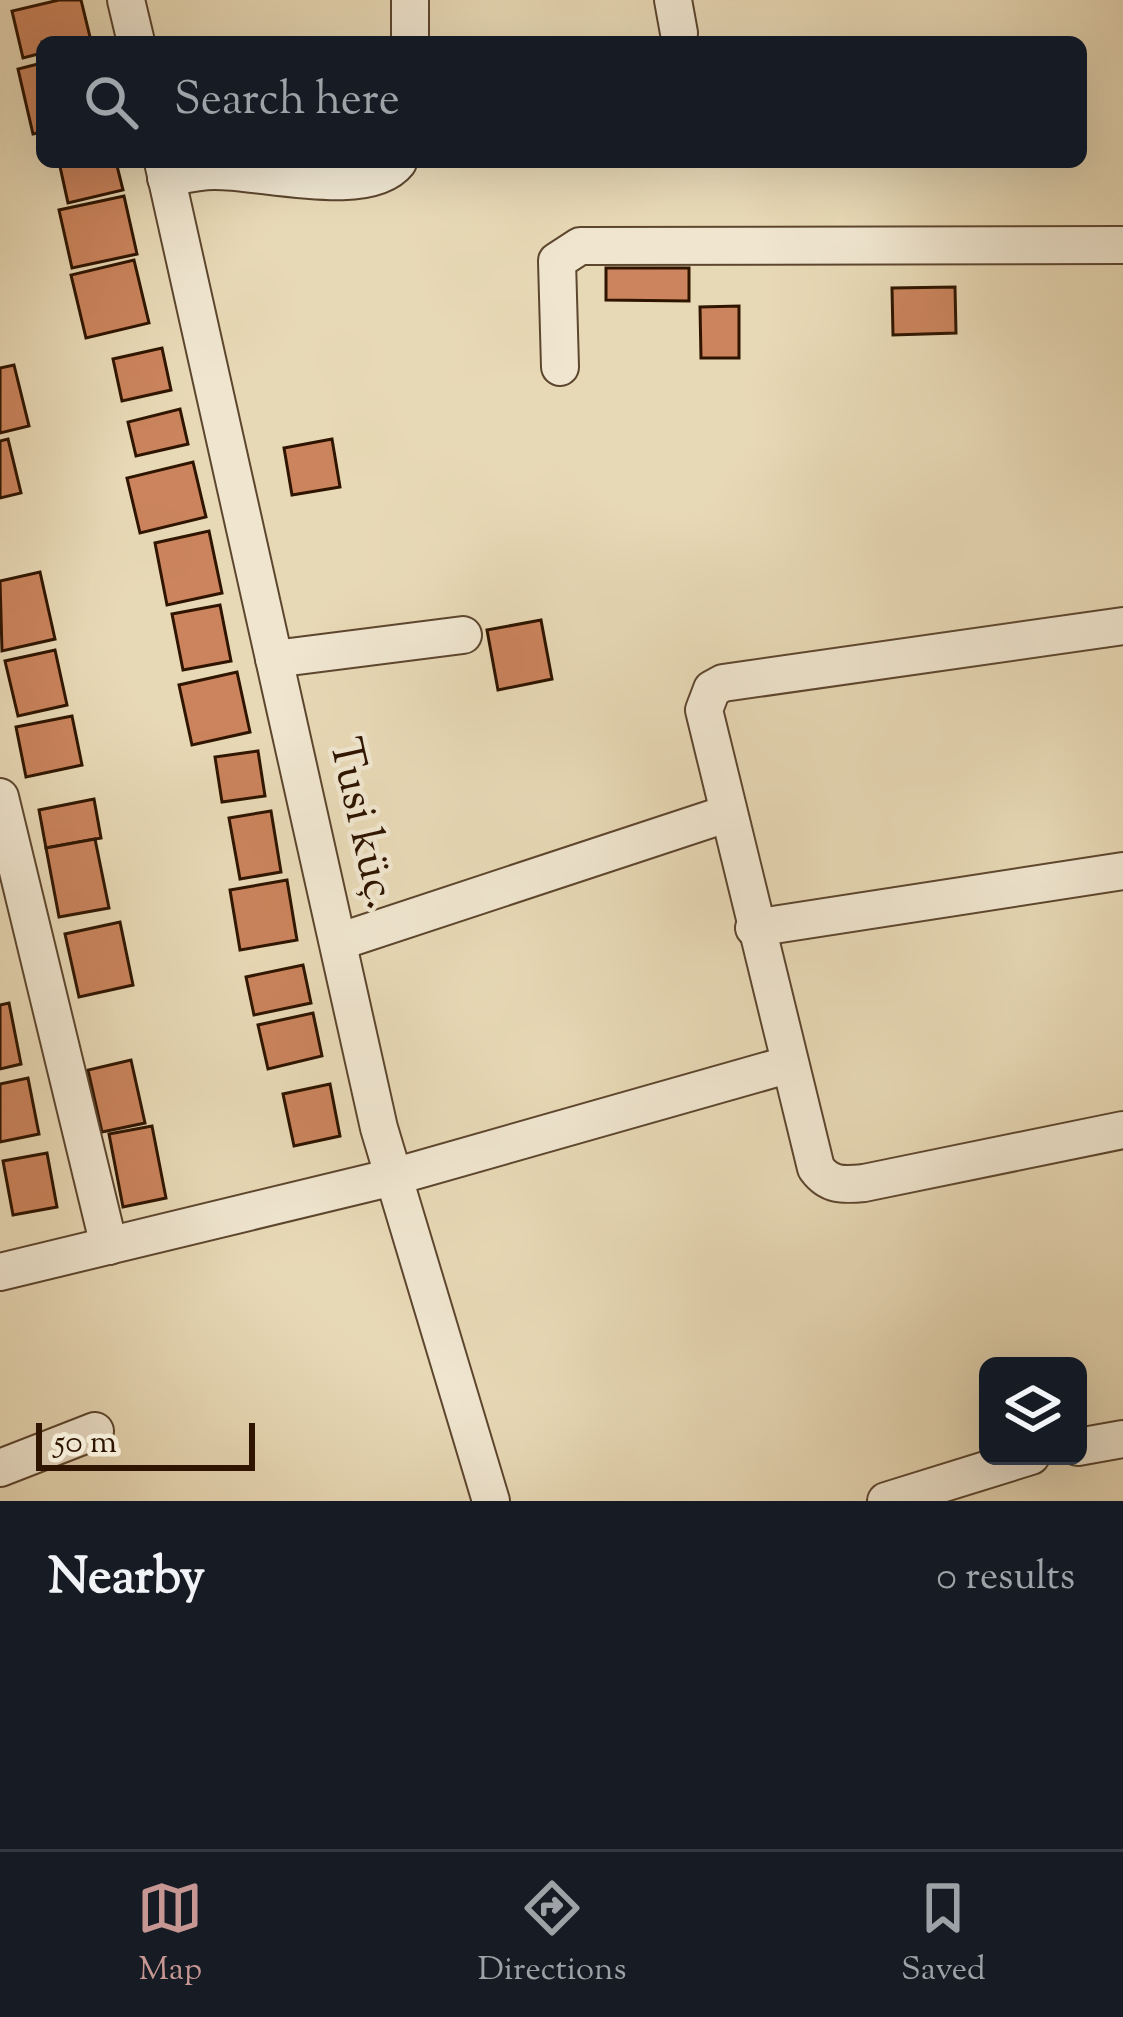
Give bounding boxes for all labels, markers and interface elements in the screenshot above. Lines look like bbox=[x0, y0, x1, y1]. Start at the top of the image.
search box bbox=[36, 36, 1087, 168]
icon: search bbox=[78, 69, 144, 135]
text: Search here bbox=[174, 70, 400, 135]
street label: Tusi küç. bbox=[309, 732, 411, 916]
map controls bbox=[979, 1357, 1087, 1465]
button: layers bbox=[979, 1357, 1087, 1465]
scale bar bbox=[36, 1417, 255, 1470]
text: 50 m bbox=[54, 1420, 117, 1468]
text: Nearby bbox=[48, 1543, 205, 1616]
text: 0 results bbox=[936, 1551, 1075, 1607]
tab: Map bbox=[137, 1875, 203, 1995]
tab: Directions bbox=[478, 1875, 627, 1995]
tab: Saved bbox=[901, 1875, 986, 1995]

